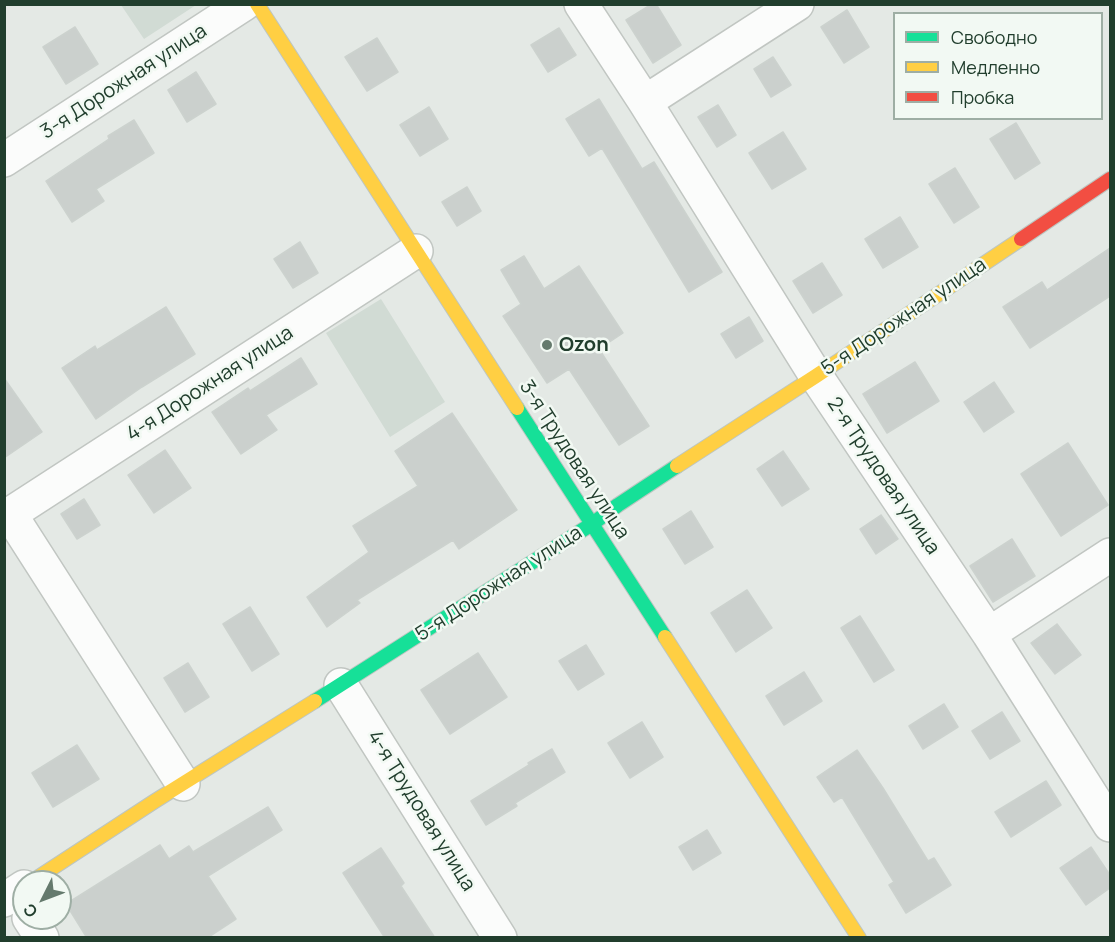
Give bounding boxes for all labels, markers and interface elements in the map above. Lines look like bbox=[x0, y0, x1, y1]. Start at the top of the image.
legend bbox=[893, 12, 1103, 120]
street label: 3-я Дорожная улица bbox=[37, 19, 211, 145]
text: Свободно bbox=[951, 25, 1037, 49]
text: Медленно bbox=[951, 55, 1040, 79]
text: Пробка bbox=[951, 85, 1014, 109]
street label: 5-я Дорожная улица bbox=[817, 253, 991, 381]
street label: 4-я Дорожная улица bbox=[122, 321, 298, 447]
place label: Ozon bbox=[559, 333, 609, 357]
marker: Ozon bbox=[540, 338, 554, 352]
street label: 3-я Трудовая улица bbox=[514, 376, 634, 544]
street label: 2-я Трудовая улица bbox=[821, 393, 945, 559]
street label: 5-я Дорожная улица bbox=[411, 521, 587, 647]
street label: 4-я Трудовая улица bbox=[362, 726, 480, 896]
north arrow bbox=[12, 870, 72, 930]
text: С bbox=[18, 899, 42, 922]

